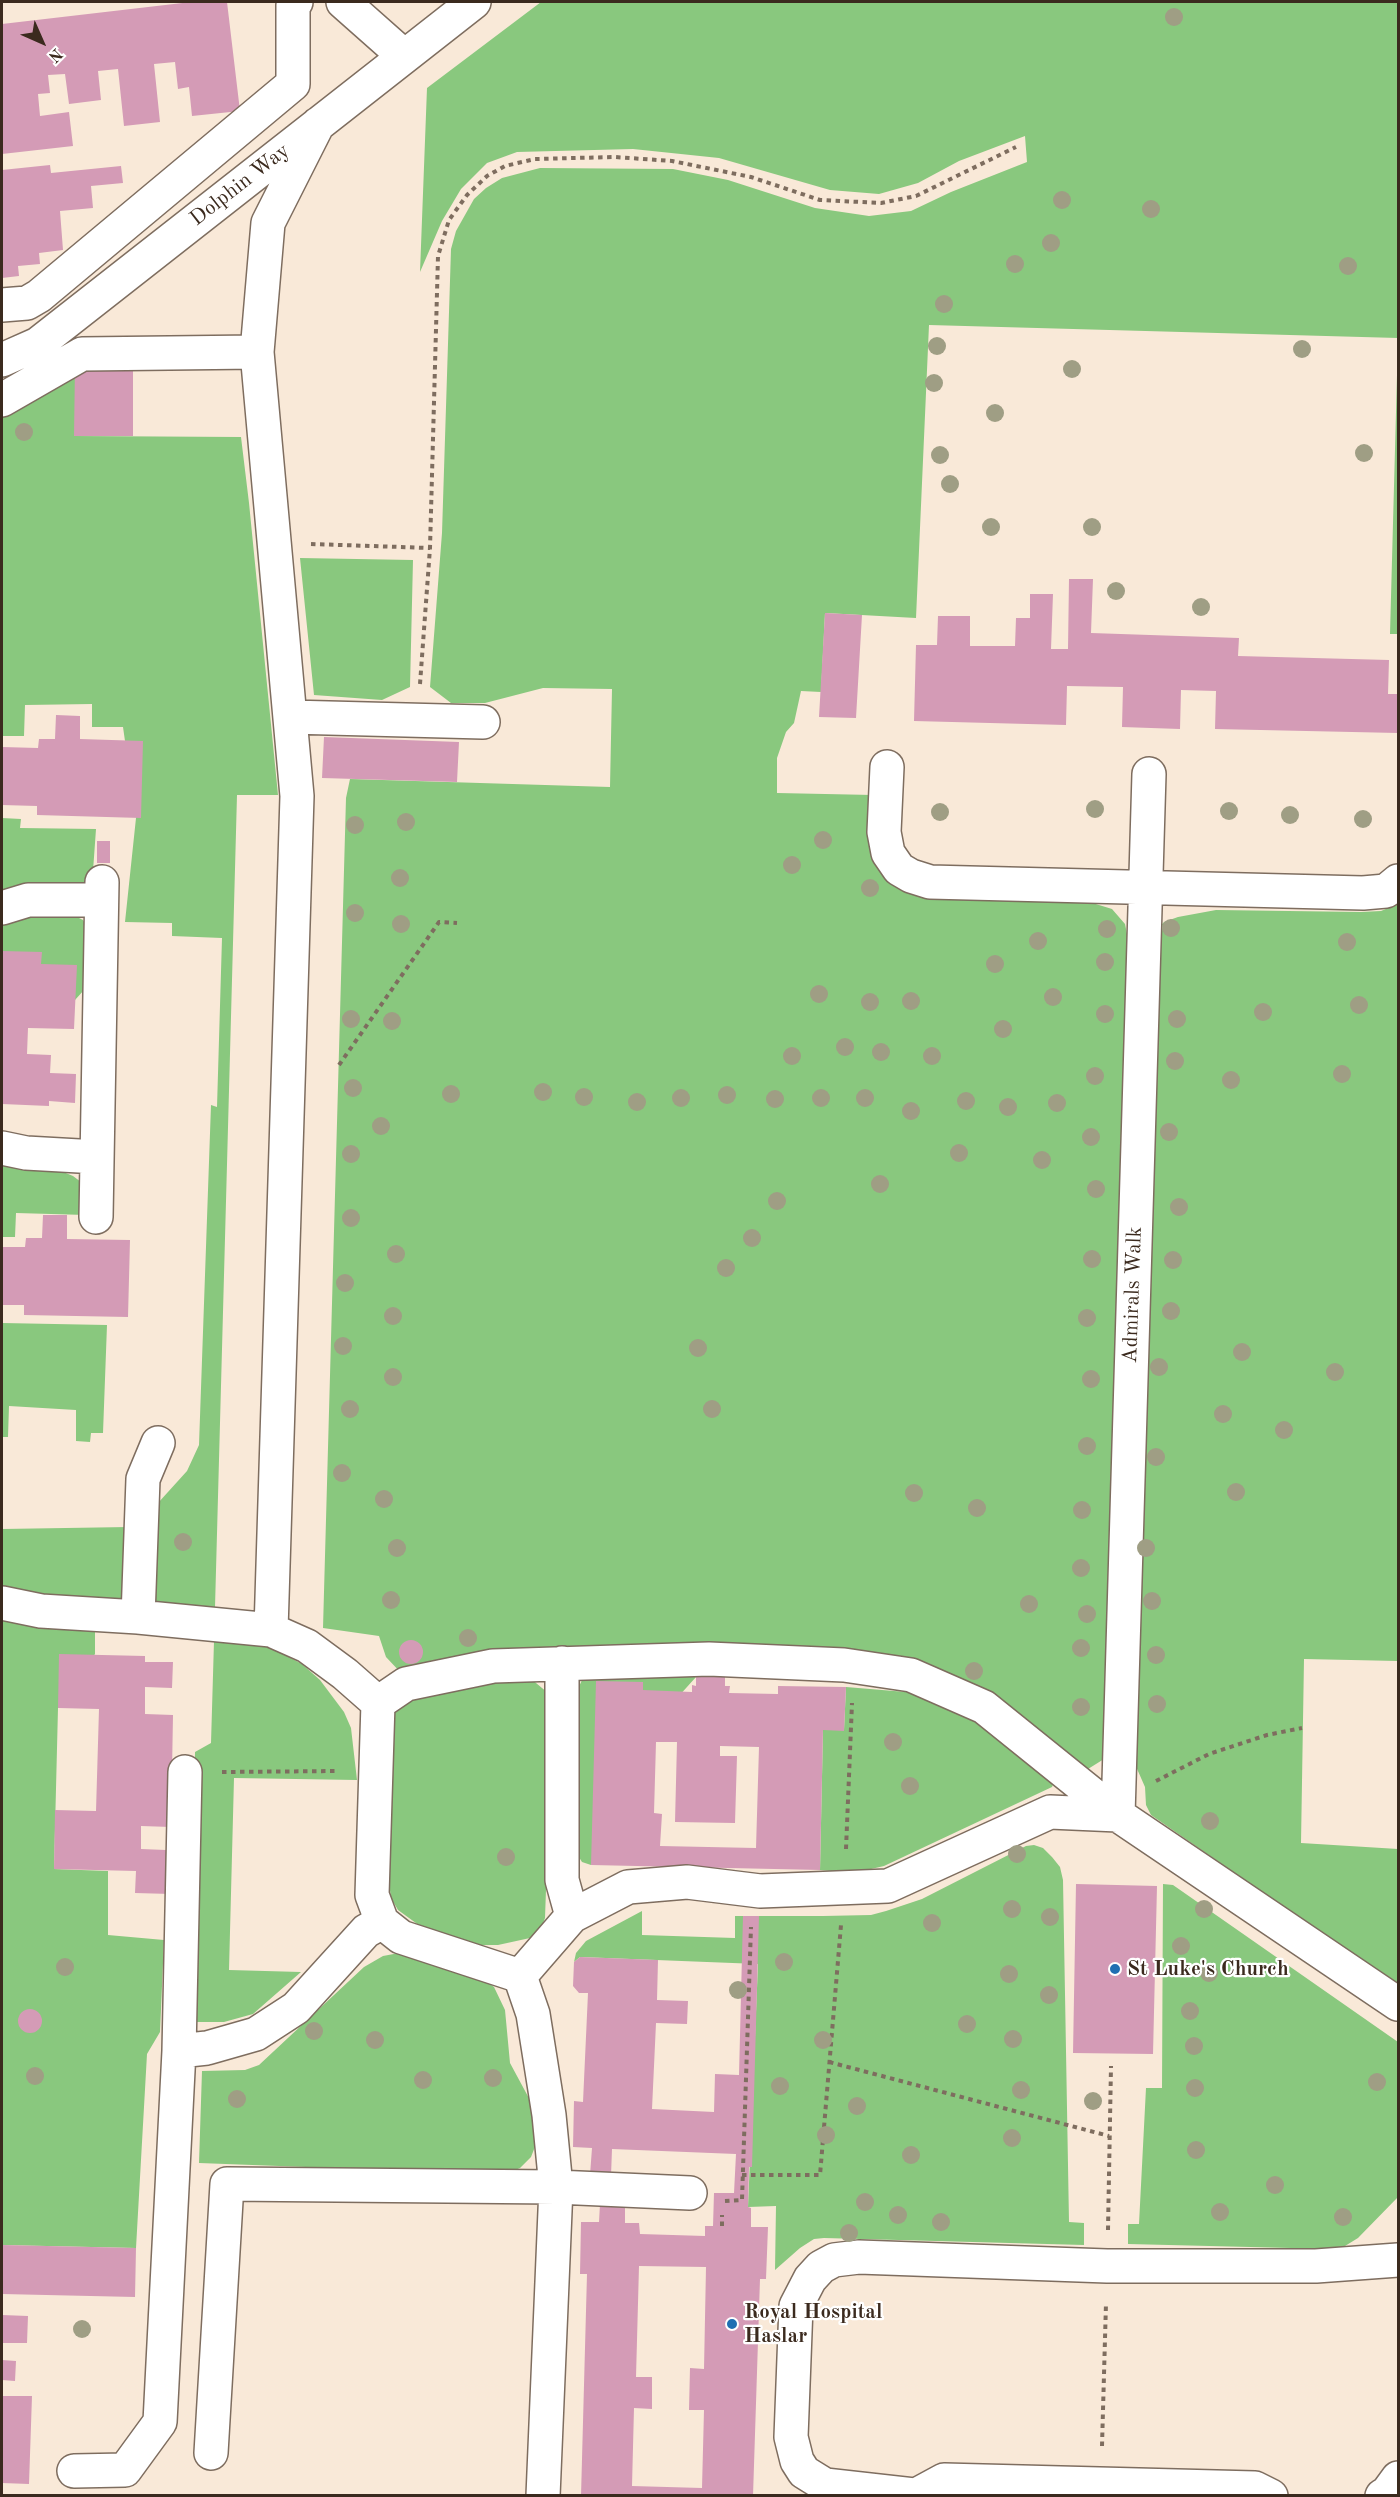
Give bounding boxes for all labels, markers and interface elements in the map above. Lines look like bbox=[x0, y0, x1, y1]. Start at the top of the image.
north arrow bbox=[12, 12, 72, 72]
text: N bbox=[45, 45, 65, 65]
street label: Dolphin Way bbox=[185, 138, 295, 232]
street label: Admirals Walk bbox=[1118, 1226, 1148, 1364]
place label: St Luke's Church bbox=[1127, 1956, 1289, 1982]
marker: St Luke's Church bbox=[1108, 1962, 1122, 1976]
place label: Royal Hospital Haslar bbox=[744, 2299, 882, 2349]
marker: Royal Hospital Haslar bbox=[725, 2317, 739, 2331]

